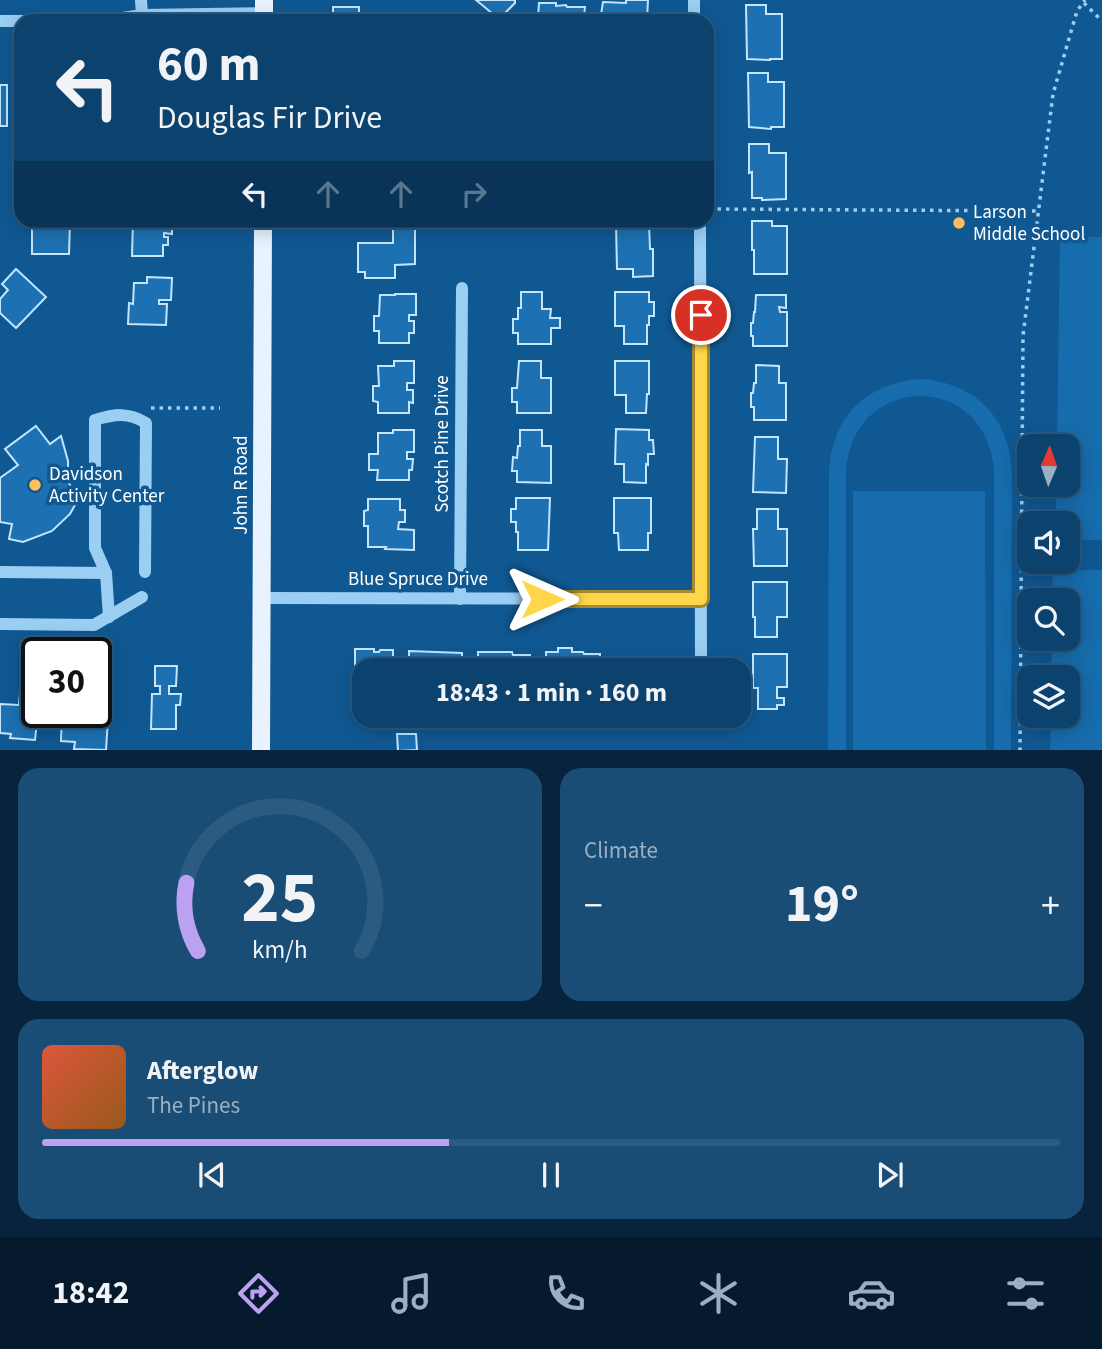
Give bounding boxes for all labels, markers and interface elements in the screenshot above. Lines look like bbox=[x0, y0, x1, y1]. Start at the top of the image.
text: 60 m bbox=[157, 30, 261, 100]
icon: left bbox=[42, 42, 133, 133]
text: Douglas Fir Drive bbox=[157, 95, 382, 141]
icon: left bbox=[236, 175, 274, 213]
icon: ahead bbox=[309, 175, 347, 213]
icon: ahead bbox=[382, 175, 420, 213]
icon: right bbox=[455, 175, 493, 213]
place label: Larson Middle School bbox=[973, 199, 1085, 248]
marker: Larson Middle School bbox=[951, 215, 967, 231]
pin bbox=[671, 285, 731, 345]
icon: arrive bbox=[682, 296, 720, 334]
street label: Scotch Pine Drive bbox=[429, 375, 456, 513]
north arrow bbox=[1017, 434, 1080, 497]
map controls bbox=[1017, 434, 1080, 728]
street label: John R Road bbox=[228, 435, 255, 535]
place label: Davidson Activity Center bbox=[49, 461, 165, 510]
marker: Davidson Activity Center bbox=[27, 477, 43, 493]
button: sound bbox=[1017, 511, 1080, 574]
position arrow bbox=[505, 562, 579, 636]
street label: Blue Spruce Drive bbox=[348, 566, 488, 593]
button: search bbox=[1017, 588, 1080, 651]
speed limit sign: 30 bbox=[21, 637, 112, 728]
button: layers bbox=[1017, 665, 1080, 728]
text: 18:43 · 1 min · 160 m bbox=[436, 674, 667, 711]
text: Climate bbox=[584, 834, 658, 867]
text: 25 bbox=[242, 846, 318, 950]
text: 19° bbox=[785, 868, 859, 942]
text: − bbox=[584, 879, 603, 933]
text: + bbox=[1041, 879, 1060, 933]
text: km/h bbox=[252, 931, 308, 967]
text: Afterglow bbox=[147, 1052, 258, 1089]
text: The Pines bbox=[147, 1089, 240, 1122]
icon: previous bbox=[193, 1156, 231, 1194]
icon: pause bbox=[532, 1156, 570, 1194]
icon: next bbox=[871, 1156, 909, 1194]
icon: directions bbox=[234, 1269, 283, 1318]
icon: music bbox=[387, 1269, 436, 1318]
icon: phone bbox=[541, 1269, 590, 1318]
icon: climate bbox=[694, 1269, 743, 1318]
icon: car bbox=[847, 1269, 896, 1318]
icon: filters bbox=[1001, 1269, 1050, 1318]
text: 18:42 bbox=[52, 1270, 129, 1316]

